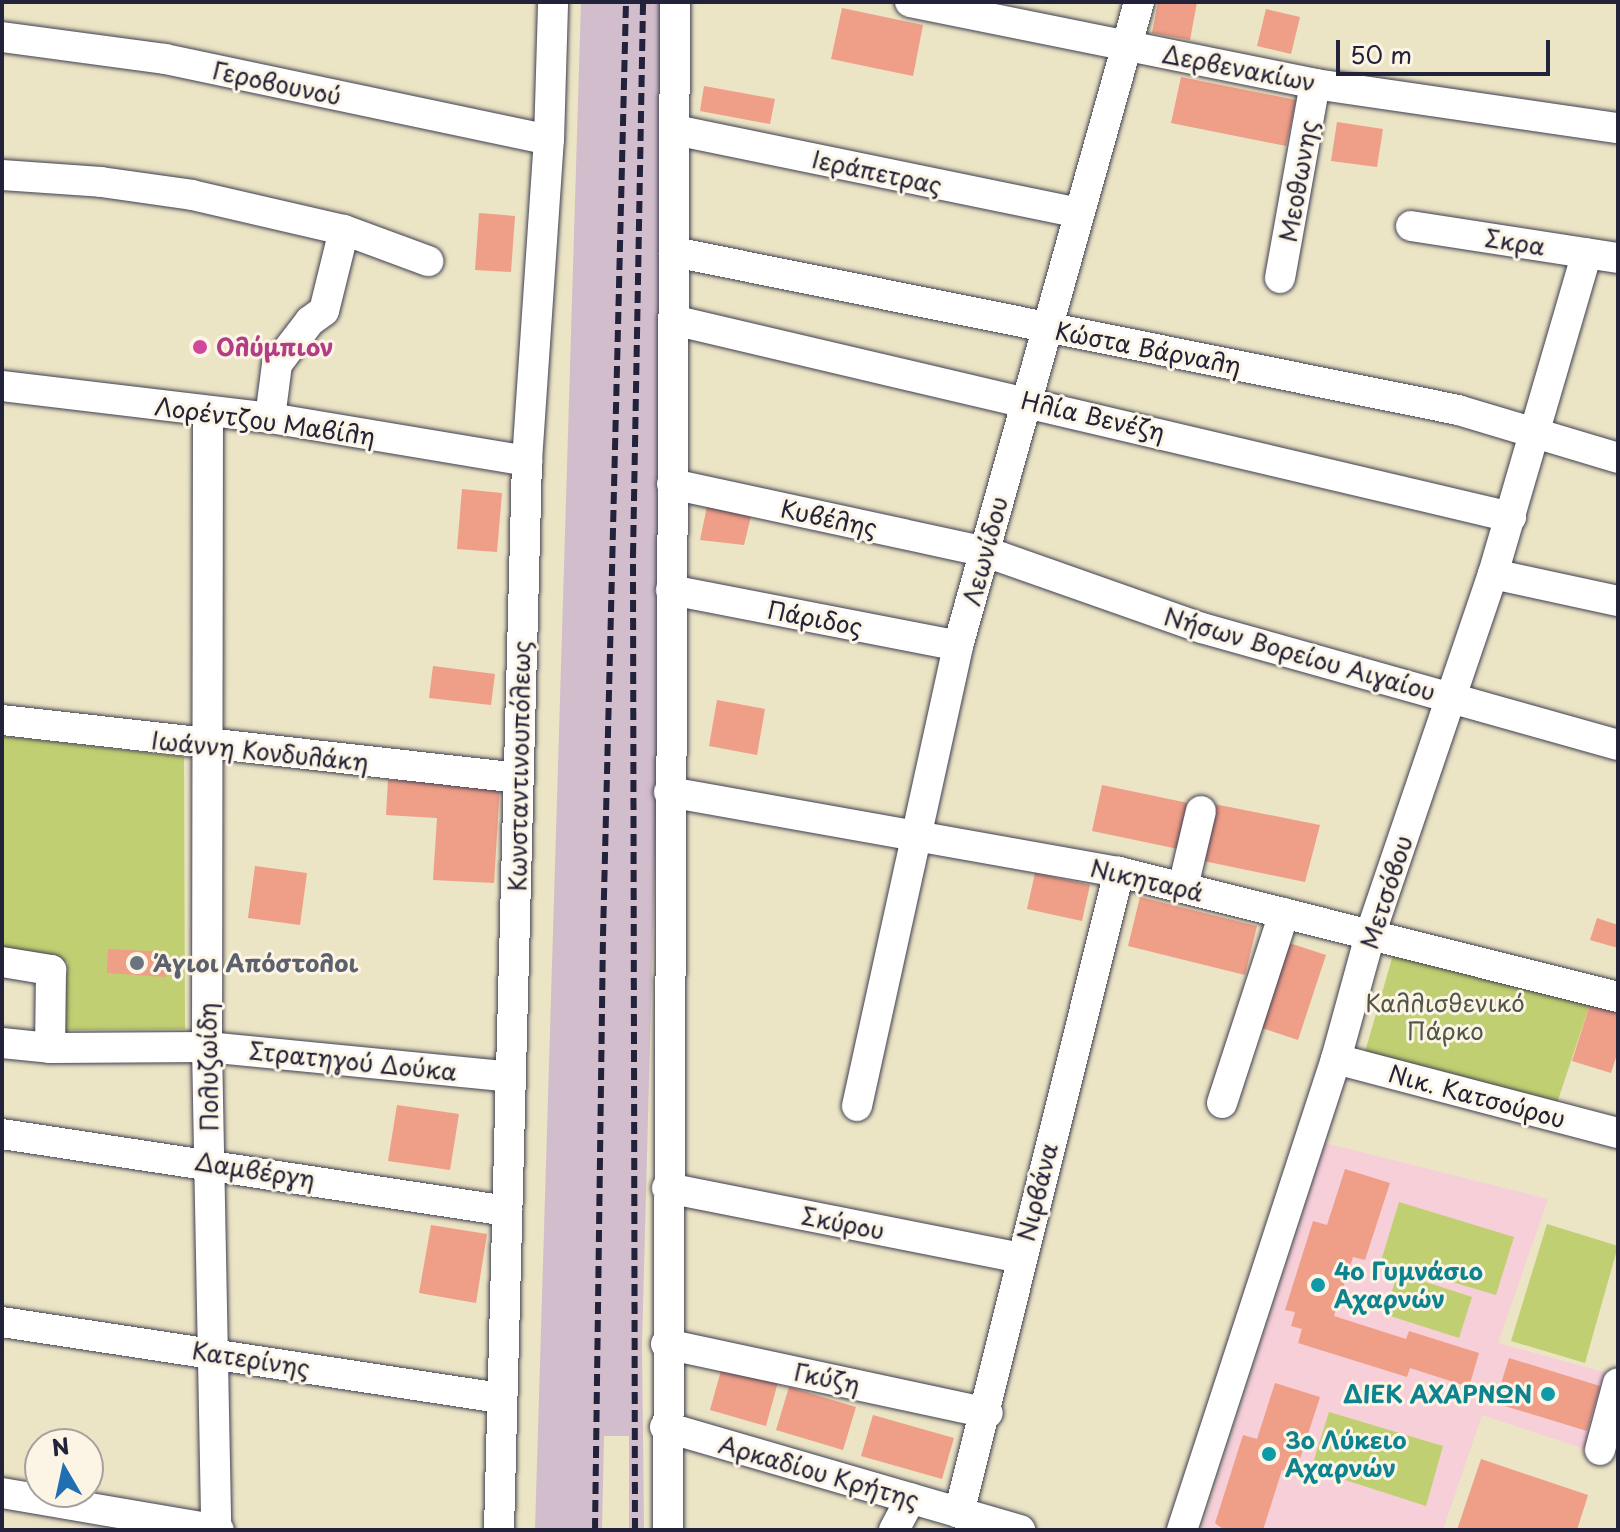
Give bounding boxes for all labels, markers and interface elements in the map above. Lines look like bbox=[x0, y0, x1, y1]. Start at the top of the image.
scale bar bbox=[1340, 24, 1554, 74]
text: 50 m bbox=[1350, 36, 1412, 72]
street label: Δερβενακίων bbox=[1160, 39, 1318, 97]
street label: Γεροβουνού bbox=[210, 55, 344, 111]
street label: Μεοθωνης bbox=[1273, 118, 1323, 244]
street label: Ιεράπετρας bbox=[809, 144, 945, 200]
street label: Σκρα bbox=[1483, 223, 1547, 261]
street label: Κώστα Βάρναλη bbox=[1052, 316, 1244, 380]
place label: Ολύμπιον bbox=[216, 333, 334, 361]
marker: Ολύμπιον bbox=[191, 338, 209, 356]
street label: Ηλία Βενέζη bbox=[1018, 385, 1168, 447]
street label: Λορέντζου Μαβίλη bbox=[153, 391, 377, 451]
street label: Λεωνίδου bbox=[957, 493, 1013, 609]
street label: Κυβέλης bbox=[778, 494, 880, 542]
street label: Πάριδος bbox=[765, 595, 865, 641]
street label: Νήσων Βορείου Αιγαίου bbox=[1161, 601, 1439, 707]
street label: Κωνσταντινουπόλεως bbox=[502, 640, 536, 892]
street label: Ιωάννη Κονδυλάκη bbox=[150, 725, 370, 777]
street label: Μετσόβου bbox=[1354, 832, 1418, 952]
street label: Νικηταρά bbox=[1088, 853, 1206, 907]
place label: Άγιοι Απόστολοι bbox=[153, 949, 359, 977]
marker: Άγιοι Απόστολοι bbox=[128, 954, 146, 972]
park label: Καλλισθενικό Πάρκο bbox=[1365, 989, 1525, 1045]
street label: Πολυζωίδη bbox=[192, 1002, 224, 1132]
street label: Στρατηγού Δούκα bbox=[248, 1036, 458, 1086]
street label: Νικ. Κατσούρου bbox=[1385, 1059, 1569, 1133]
street label: Νιρβάνα bbox=[1011, 1140, 1063, 1244]
street label: Δαμβέργη bbox=[193, 1146, 317, 1194]
street label: Σκύρου bbox=[799, 1201, 887, 1245]
place label: 4ο Γυμνάσιο Αχαρνών bbox=[1334, 1257, 1484, 1313]
marker: 4ο Γυμνάσιο Αχαρνών bbox=[1309, 1276, 1327, 1294]
street label: Κατερίνης bbox=[190, 1336, 312, 1382]
street label: Γκύζη bbox=[791, 1357, 863, 1399]
place label: ΔΙΕΚ ΑΧΑΡΝΩΝ bbox=[1341, 1380, 1532, 1408]
marker: ΔΙΕΚ ΑΧΑΡΝΩΝ bbox=[1539, 1385, 1557, 1403]
place label: 3ο Λύκειο Αχαρνών bbox=[1285, 1426, 1408, 1482]
north arrow bbox=[24, 1428, 104, 1508]
text: N bbox=[49, 1428, 72, 1463]
street label: Αρκαδίου Κρήτης bbox=[716, 1430, 922, 1514]
marker: 3ο Λύκειο Αχαρνών bbox=[1260, 1445, 1278, 1463]

